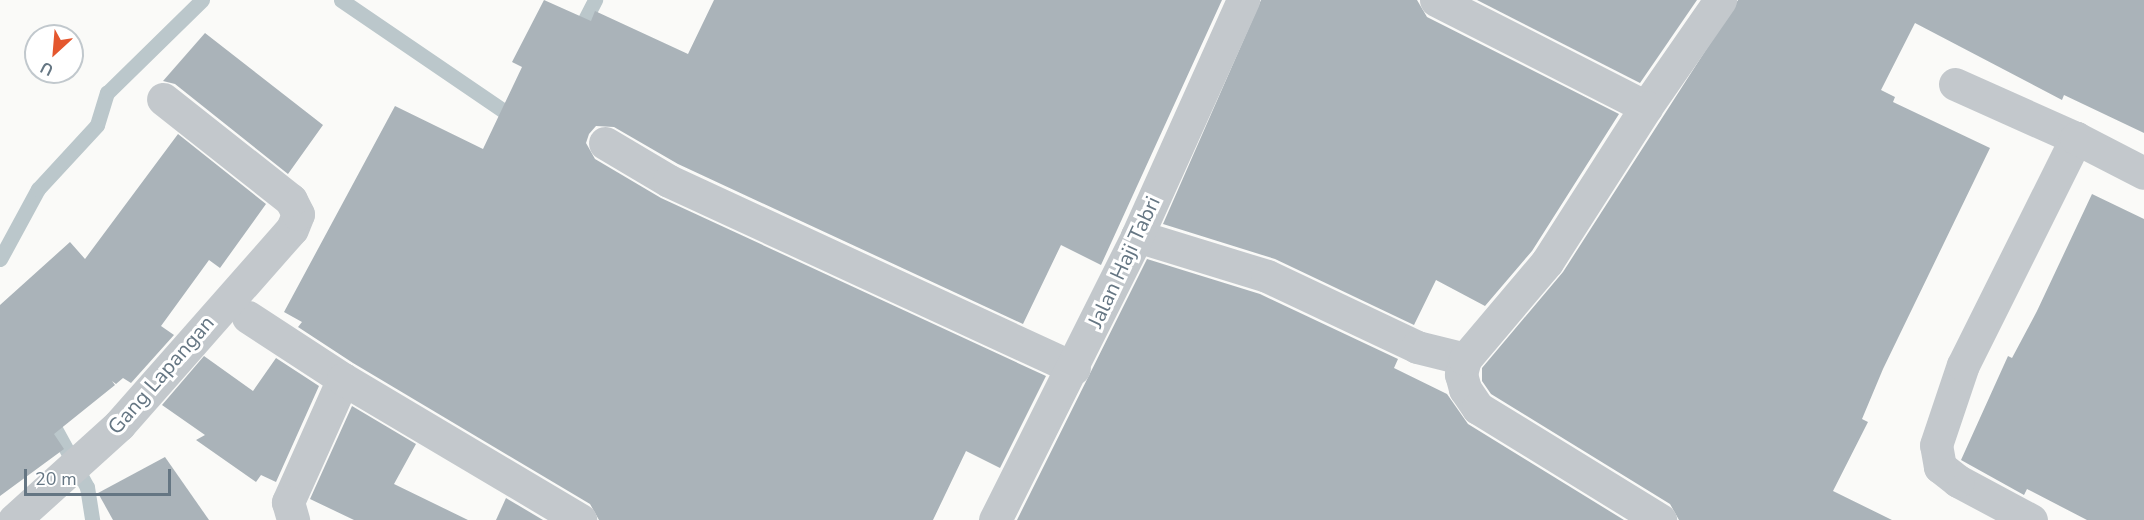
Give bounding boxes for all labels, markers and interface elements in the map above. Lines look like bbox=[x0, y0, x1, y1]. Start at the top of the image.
north arrow bbox=[24, 24, 84, 84]
text: U bbox=[37, 56, 57, 81]
street label: Jalan Haji Tabri bbox=[1083, 192, 1165, 332]
street label: Gang Lapangan bbox=[103, 310, 219, 440]
scale bar bbox=[27, 457, 174, 495]
text: 20 m bbox=[35, 467, 77, 491]

